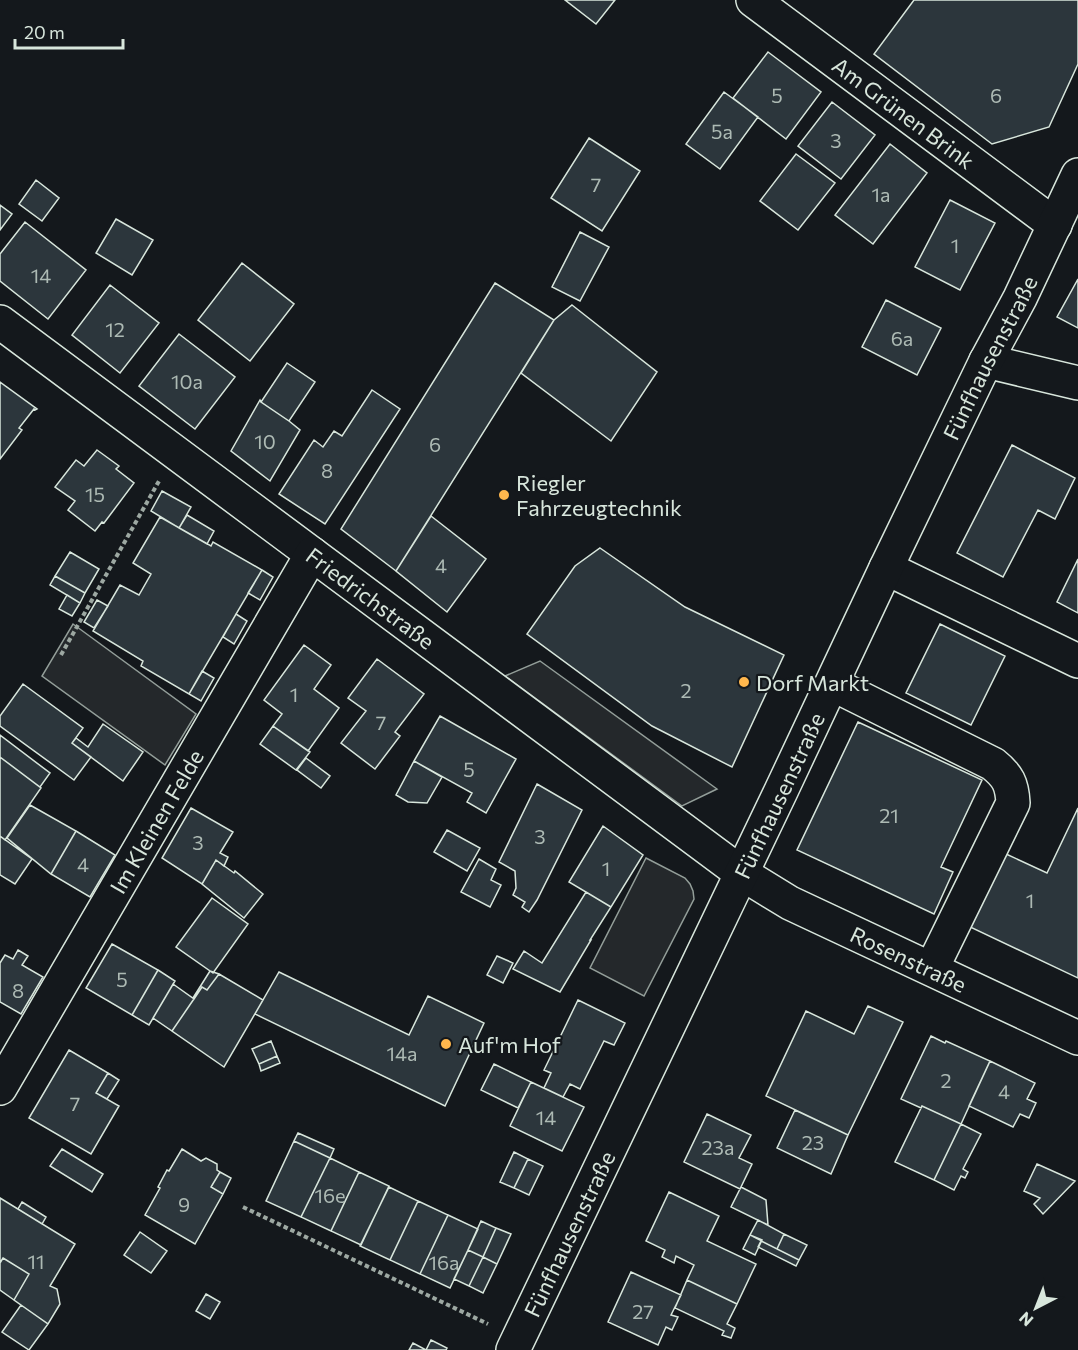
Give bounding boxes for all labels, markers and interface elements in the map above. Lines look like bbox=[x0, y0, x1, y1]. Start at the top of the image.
scale bar bbox=[15, 12, 123, 50]
text: 20 m bbox=[24, 21, 65, 43]
street label: Am Grünen Brink bbox=[827, 51, 980, 174]
house number: 5 bbox=[771, 83, 783, 107]
house number: 6 bbox=[990, 83, 1002, 107]
house number: 5a bbox=[711, 119, 733, 143]
house number: 3 bbox=[830, 128, 842, 152]
house number: 7 bbox=[591, 172, 601, 196]
house number: 1a bbox=[871, 182, 891, 206]
house number: 1 bbox=[951, 233, 959, 257]
house number: 14 bbox=[31, 263, 51, 287]
street label: Fünfhausenstraße bbox=[937, 271, 1042, 444]
house number: 12 bbox=[105, 317, 125, 341]
house number: 6a bbox=[891, 326, 913, 350]
house number: 10a bbox=[171, 369, 203, 393]
house number: 10 bbox=[254, 429, 276, 453]
house number: 6 bbox=[429, 432, 441, 456]
house number: 8 bbox=[321, 458, 333, 482]
place label: Riegler Fahrzeugtechnik bbox=[516, 469, 682, 521]
house number: 15 bbox=[85, 482, 105, 506]
marker: Riegler Fahrzeugtechnik bbox=[497, 488, 511, 502]
street label: Friedrichstraße bbox=[301, 541, 440, 654]
house number: 4 bbox=[435, 553, 447, 577]
place label: Dorf Markt bbox=[756, 669, 869, 696]
marker: Dorf Markt bbox=[737, 675, 751, 689]
house number: 2 bbox=[680, 678, 692, 702]
house number: 1 bbox=[290, 682, 298, 706]
street label: Fünfhausenstraße bbox=[728, 708, 830, 883]
house number: 7 bbox=[376, 710, 386, 734]
street label: Im Kleinen Felde bbox=[103, 744, 208, 898]
house number: 5 bbox=[463, 757, 475, 781]
house number: 21 bbox=[879, 803, 899, 827]
house number: 3 bbox=[534, 824, 546, 848]
house number: 3 bbox=[192, 830, 204, 854]
house number: 4 bbox=[77, 852, 89, 876]
house number: 1 bbox=[602, 856, 610, 880]
house number: 1 bbox=[1026, 888, 1034, 912]
street label: Rosenstraße bbox=[846, 920, 971, 997]
house number: 5 bbox=[116, 967, 128, 991]
house number: 8 bbox=[12, 978, 24, 1002]
place label: Auf'm Hof bbox=[458, 1031, 561, 1058]
marker: Auf'm Hof bbox=[439, 1037, 453, 1051]
house number: 14a bbox=[386, 1041, 418, 1065]
house number: 2 bbox=[940, 1068, 952, 1092]
house number: 4 bbox=[998, 1079, 1010, 1103]
house number: 7 bbox=[70, 1091, 80, 1115]
house number: 14 bbox=[536, 1105, 556, 1129]
house number: 23 bbox=[802, 1130, 824, 1154]
house number: 23a bbox=[702, 1135, 734, 1159]
street label: Fünfhausenstraße bbox=[518, 1146, 620, 1321]
house number: 16e bbox=[314, 1183, 346, 1207]
house number: 9 bbox=[178, 1192, 190, 1216]
house number: 11 bbox=[27, 1249, 45, 1273]
house number: 16a bbox=[428, 1250, 460, 1274]
north arrow bbox=[1006, 1278, 1066, 1338]
house number: 27 bbox=[632, 1299, 654, 1323]
text: N bbox=[1015, 1308, 1036, 1331]

